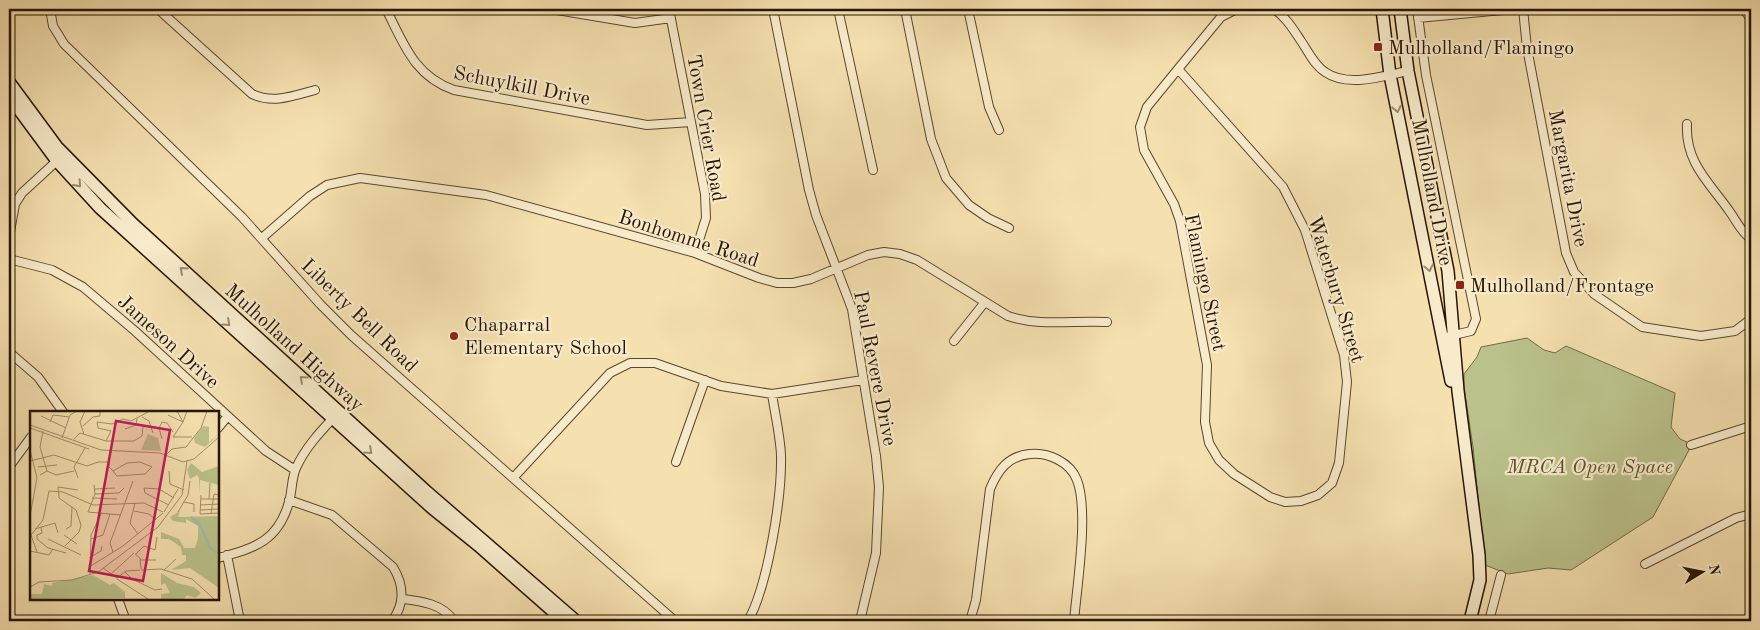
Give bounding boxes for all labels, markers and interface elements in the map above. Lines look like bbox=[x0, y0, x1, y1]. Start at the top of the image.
place label: Mulholland/Flamingo bbox=[1388, 39, 1574, 59]
marker: Mulholland/Flamingo bbox=[1372, 41, 1384, 53]
street label: Town Crier Road bbox=[682, 53, 728, 203]
street label: Schuylkill Drive bbox=[452, 64, 592, 110]
one-way arrow bbox=[1392, 104, 1402, 113]
street label: Margarita Drive bbox=[1544, 108, 1590, 249]
street label: Mulholland Drive bbox=[1407, 117, 1455, 268]
one-way arrow bbox=[72, 179, 81, 188]
street label: Bonhomme Road bbox=[616, 208, 761, 272]
street label: Flamingo Street bbox=[1180, 212, 1228, 353]
street label: Waterbury Street bbox=[1303, 214, 1367, 365]
street label: Liberty Bell Road bbox=[296, 256, 421, 377]
one-way arrow bbox=[1423, 264, 1434, 273]
one-way arrow bbox=[179, 267, 188, 276]
place label: Mulholland/Frontage bbox=[1470, 277, 1654, 297]
marker: Mulholland/Frontage bbox=[1454, 279, 1466, 291]
street label: Mulholland Highway bbox=[220, 281, 367, 416]
street label: Paul Revere Drive bbox=[849, 289, 899, 448]
street label: Jameson Drive bbox=[113, 292, 222, 393]
place label: Chaparral Elementary School bbox=[464, 316, 627, 359]
one-way arrow bbox=[221, 317, 230, 326]
marker: Chaparral Elementary School bbox=[448, 330, 460, 342]
one-way arrow bbox=[300, 376, 309, 385]
inset map bbox=[30, 411, 219, 600]
one-way arrow bbox=[363, 445, 372, 454]
park label: MRCA Open Space bbox=[1506, 458, 1673, 478]
north arrow bbox=[1678, 548, 1728, 598]
text: N bbox=[1706, 563, 1722, 577]

